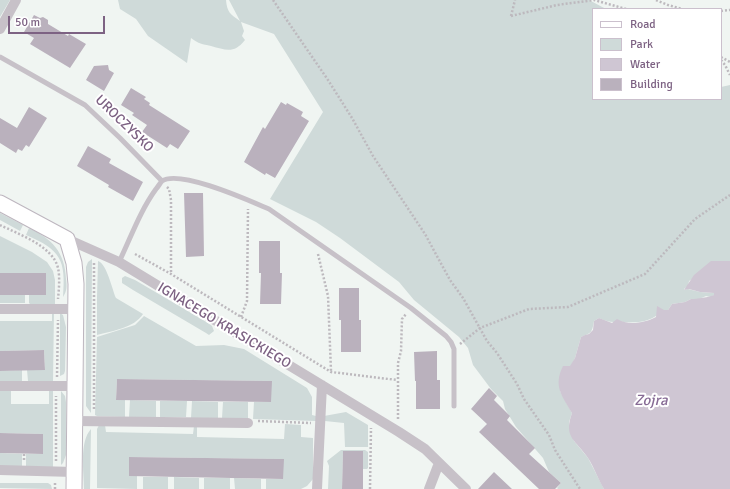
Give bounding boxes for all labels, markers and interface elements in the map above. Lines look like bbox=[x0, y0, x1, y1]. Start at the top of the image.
scale bar bbox=[10, 8, 107, 34]
legend bbox=[592, 8, 722, 100]
text: 50 m bbox=[15, 15, 40, 30]
text: Road bbox=[630, 17, 656, 32]
text: Park bbox=[630, 37, 653, 52]
text: Water bbox=[630, 57, 660, 72]
text: Building bbox=[630, 77, 673, 92]
street label: UROCZYSKO bbox=[91, 92, 157, 156]
street label: IGNACEGO KRASICKIEGO bbox=[154, 279, 294, 373]
water label: Zojra bbox=[634, 392, 668, 410]

